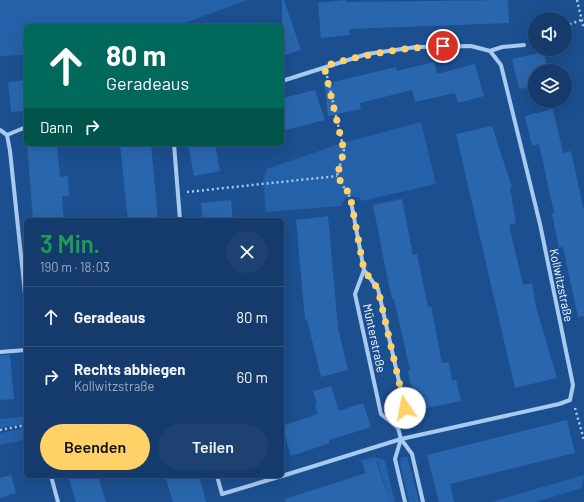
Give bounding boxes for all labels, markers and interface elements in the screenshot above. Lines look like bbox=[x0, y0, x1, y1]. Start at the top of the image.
map controls bbox=[528, 12, 572, 108]
button: sound bbox=[528, 12, 572, 56]
pin bbox=[426, 29, 460, 63]
icon: arrive bbox=[432, 35, 454, 57]
text: 80 m bbox=[106, 38, 166, 72]
icon: ahead bbox=[40, 40, 92, 92]
button: layers bbox=[528, 64, 572, 108]
text: Geradeaus bbox=[106, 72, 189, 94]
icon: right bbox=[81, 116, 103, 138]
text: Dann bbox=[40, 118, 73, 136]
text: 3 Min. bbox=[40, 229, 100, 258]
button: close bbox=[226, 231, 268, 273]
street label: Kollwitzstraße bbox=[547, 247, 577, 323]
text: 190 m · 18:03 bbox=[40, 259, 110, 275]
street label: Münterstraße bbox=[361, 302, 389, 374]
icon: ahead bbox=[40, 306, 62, 328]
text: Geradeaus bbox=[74, 308, 145, 326]
text: 80 m bbox=[236, 308, 268, 326]
text: Rechts abbiegen bbox=[74, 360, 185, 378]
icon: right bbox=[40, 366, 62, 388]
text: 60 m bbox=[236, 368, 268, 386]
text: Kollwitzstraße bbox=[74, 378, 155, 394]
position arrow bbox=[384, 387, 426, 429]
button: Beenden bbox=[40, 424, 150, 470]
button: Teilen bbox=[158, 424, 268, 470]

